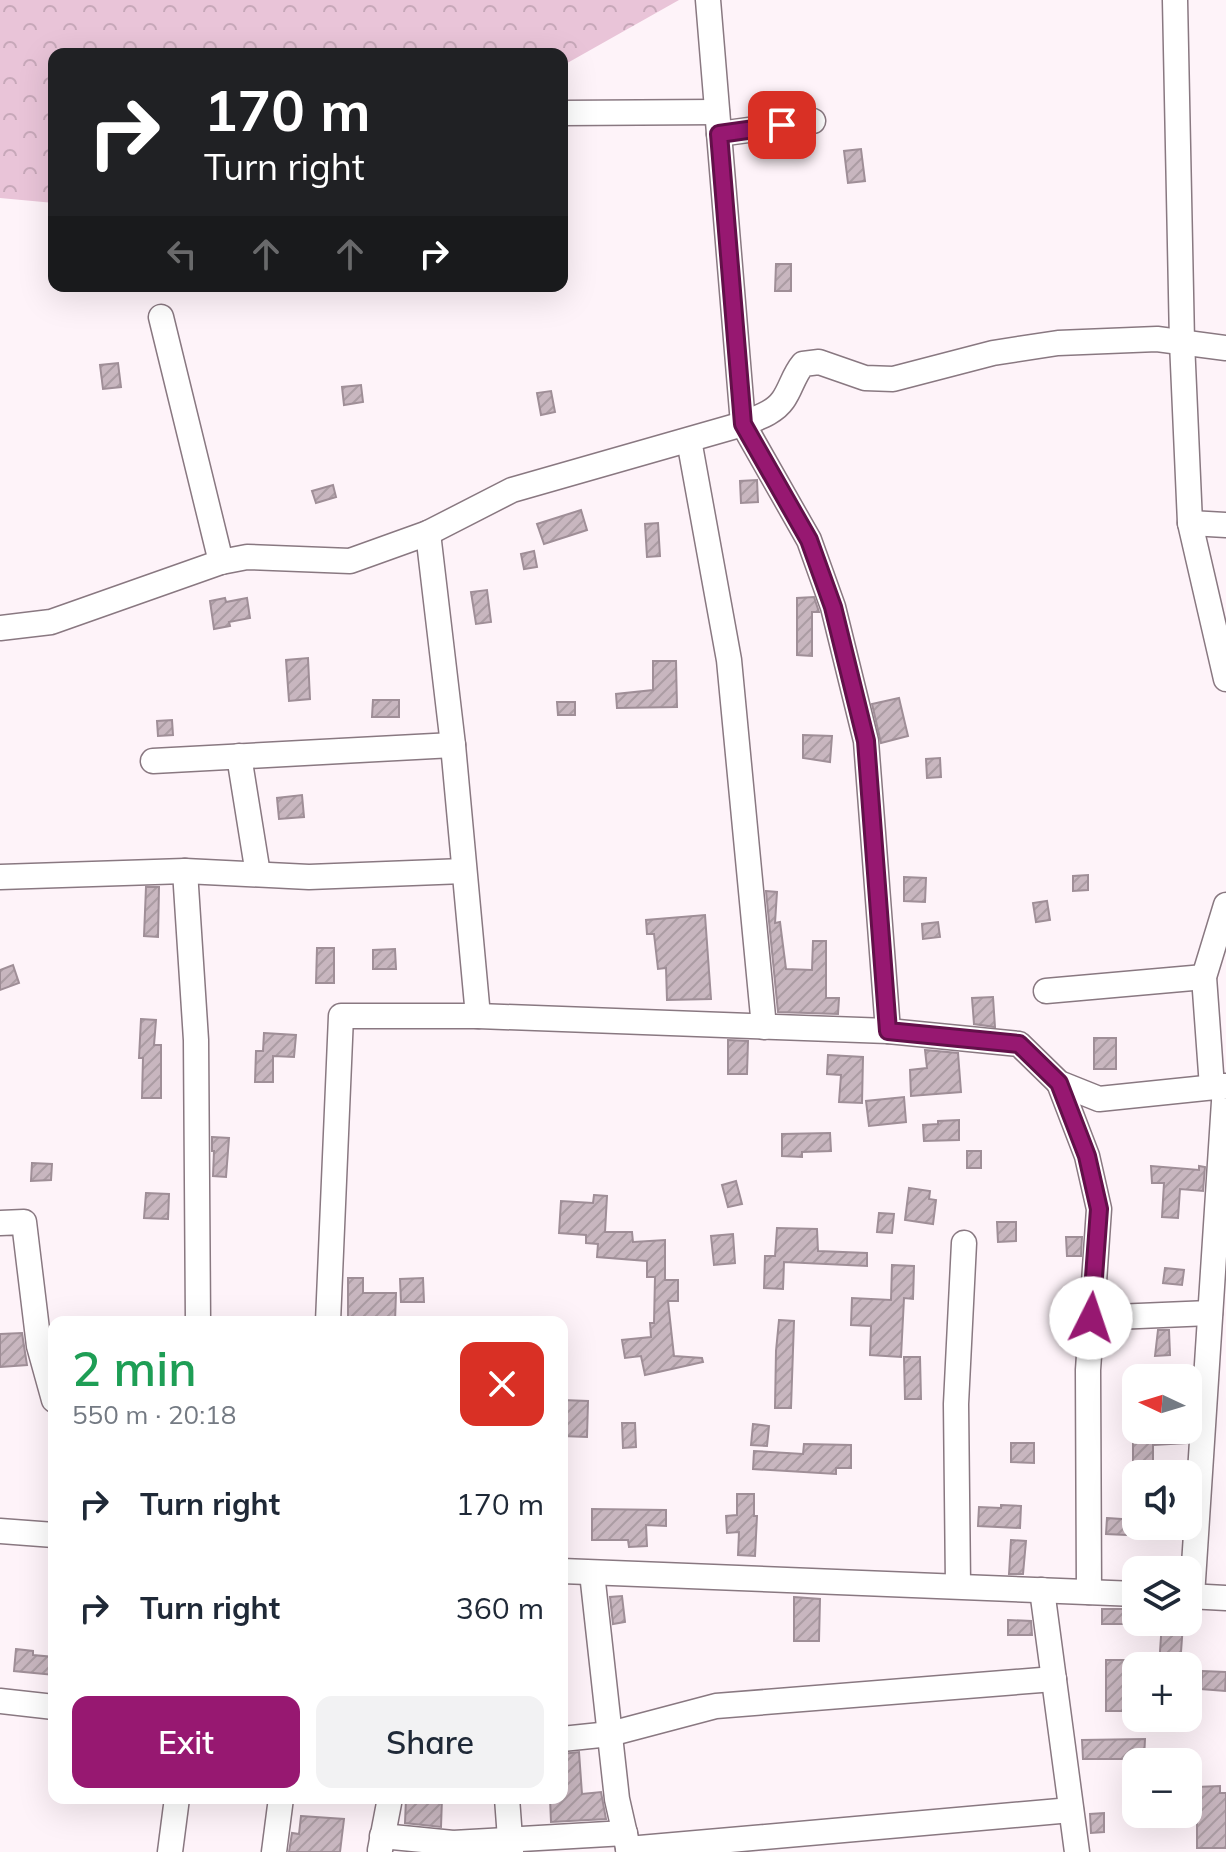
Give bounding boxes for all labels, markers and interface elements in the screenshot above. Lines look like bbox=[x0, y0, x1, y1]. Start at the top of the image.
text: 170 m bbox=[204, 75, 371, 145]
icon: right bbox=[72, 80, 176, 184]
pin bbox=[748, 91, 816, 159]
icon: arrive bbox=[760, 103, 804, 147]
text: Turn right bbox=[204, 144, 365, 189]
icon: left bbox=[160, 232, 204, 276]
icon: ahead bbox=[244, 232, 288, 276]
icon: ahead bbox=[328, 232, 372, 276]
icon: right bbox=[412, 232, 456, 276]
position arrow bbox=[1049, 1276, 1133, 1360]
text: 2 min bbox=[72, 1338, 197, 1398]
button: close bbox=[460, 1342, 544, 1426]
north arrow bbox=[1122, 1364, 1202, 1444]
map controls bbox=[1122, 1364, 1202, 1828]
text: 550 m · 20:18 bbox=[72, 1398, 236, 1431]
button: sound bbox=[1122, 1460, 1202, 1540]
icon: right bbox=[72, 1482, 116, 1526]
text: Turn right bbox=[140, 1485, 280, 1523]
text: 170 m bbox=[456, 1485, 544, 1523]
button: layers bbox=[1122, 1556, 1202, 1636]
icon: right bbox=[72, 1586, 116, 1630]
text: Turn right bbox=[140, 1589, 280, 1627]
text: 360 m bbox=[456, 1589, 544, 1627]
button: + bbox=[1122, 1652, 1202, 1732]
button: Exit bbox=[72, 1696, 300, 1788]
button: Share bbox=[316, 1696, 544, 1788]
button: − bbox=[1122, 1748, 1202, 1828]

